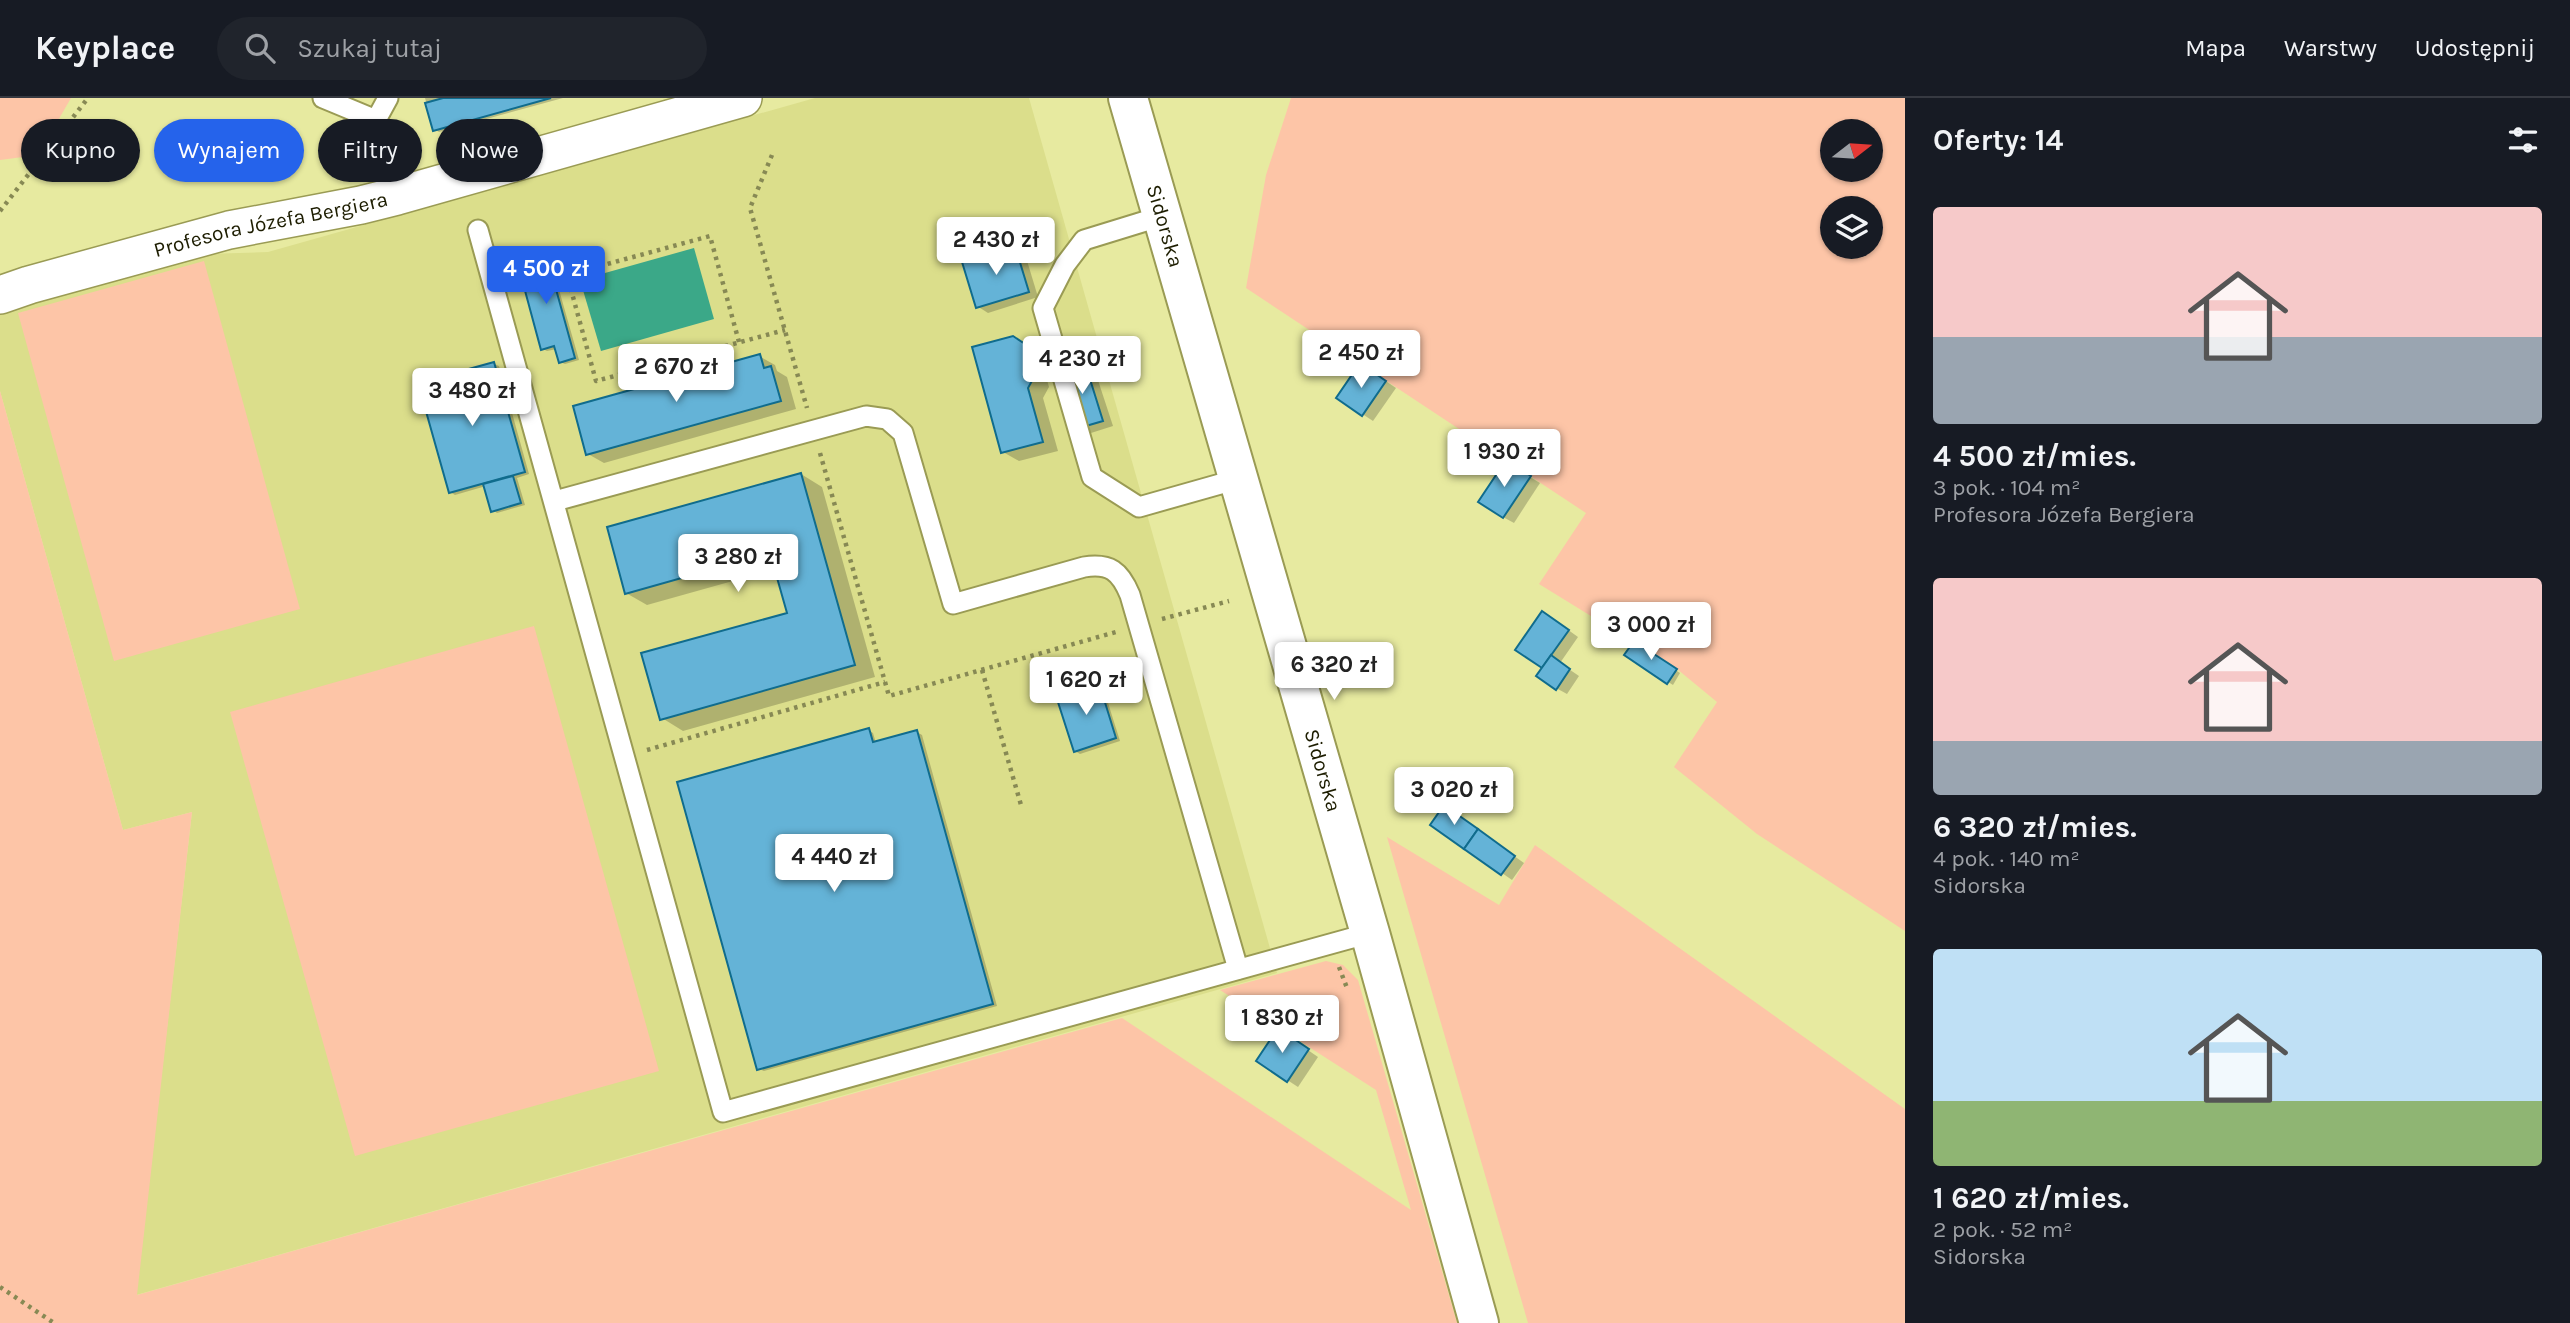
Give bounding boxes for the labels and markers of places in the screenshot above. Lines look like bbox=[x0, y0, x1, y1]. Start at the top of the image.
pin: 2 430 zł bbox=[924, 218, 1068, 277]
pin: 4 500 zł bbox=[474, 246, 618, 306]
pin: 2 450 zł bbox=[1289, 330, 1433, 390]
pin: 4 230 zł bbox=[1010, 336, 1154, 396]
pin: 2 670 zł bbox=[604, 344, 748, 404]
pin: 3 480 zł bbox=[400, 368, 544, 428]
pin: 1 930 zł bbox=[1432, 430, 1576, 489]
pin: 3 280 zł bbox=[666, 534, 810, 594]
pin: 3 000 zł bbox=[1579, 602, 1723, 662]
pin: 6 320 zł bbox=[1262, 642, 1406, 702]
pin: 1 620 zł bbox=[1014, 658, 1158, 717]
pin: 3 020 zł bbox=[1382, 768, 1526, 827]
pin: 4 440 zł bbox=[762, 834, 906, 894]
pin: 1 830 zł bbox=[1210, 996, 1354, 1055]

